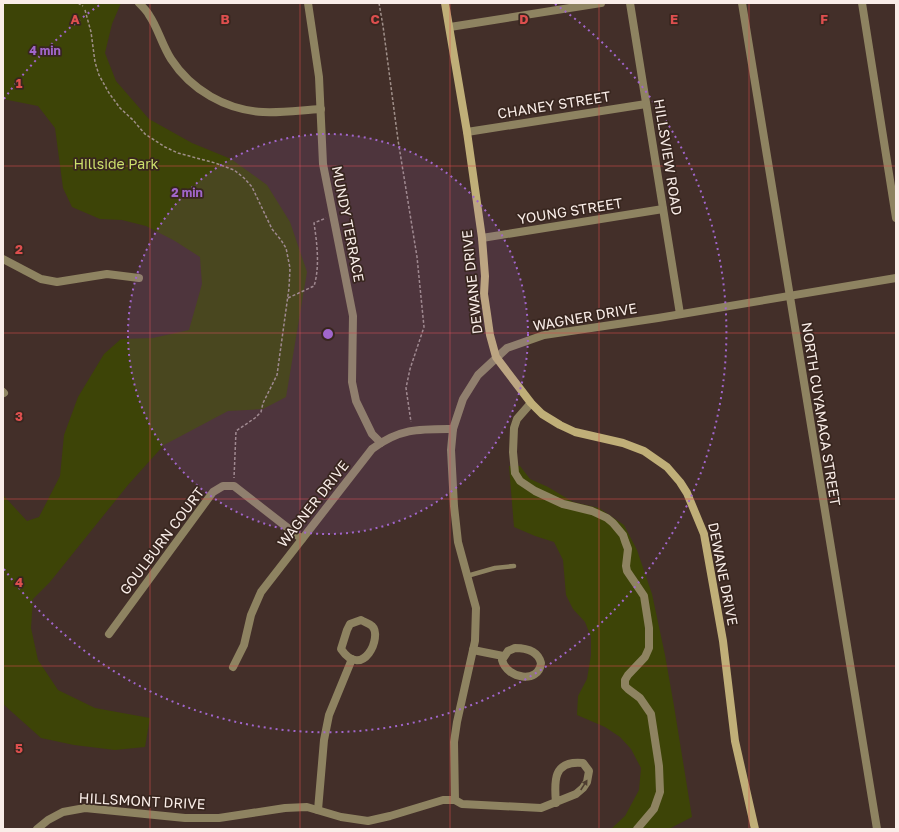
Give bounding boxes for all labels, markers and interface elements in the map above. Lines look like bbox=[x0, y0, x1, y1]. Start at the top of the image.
text: A bbox=[70, 11, 80, 27]
text: B bbox=[220, 11, 230, 27]
text: C bbox=[370, 11, 380, 27]
text: D bbox=[519, 11, 529, 27]
text: E bbox=[670, 11, 678, 27]
text: F bbox=[820, 11, 828, 27]
text: 4 min bbox=[29, 43, 61, 58]
text: 1 bbox=[16, 75, 23, 91]
street label: CHANEY STREET bbox=[496, 87, 612, 122]
street label: HILLSVIEW ROAD bbox=[651, 98, 686, 216]
park label: Hillside Park bbox=[73, 155, 159, 172]
street label: MUNDY TERRACE bbox=[329, 164, 368, 284]
text: 2 min bbox=[171, 185, 203, 200]
street label: YOUNG STREET bbox=[516, 194, 624, 227]
street label: DEWANE DRIVE bbox=[458, 229, 485, 335]
text: 2 bbox=[15, 241, 23, 257]
street label: WAGNER DRIVE bbox=[532, 299, 638, 334]
street label: NORTH CUYAMACA STREET bbox=[799, 321, 844, 507]
centre of rings bbox=[321, 327, 335, 341]
text: 3 bbox=[15, 408, 23, 424]
street label: WAGNER DRIVE bbox=[273, 457, 352, 550]
street label: GOULBURN COURT bbox=[116, 483, 208, 598]
street label: DEWANE DRIVE bbox=[705, 521, 742, 627]
text: 4 bbox=[15, 574, 23, 590]
text: 5 bbox=[15, 740, 23, 756]
one-way arrow bbox=[580, 779, 588, 790]
street label: HILLSMONT DRIVE bbox=[78, 789, 206, 812]

